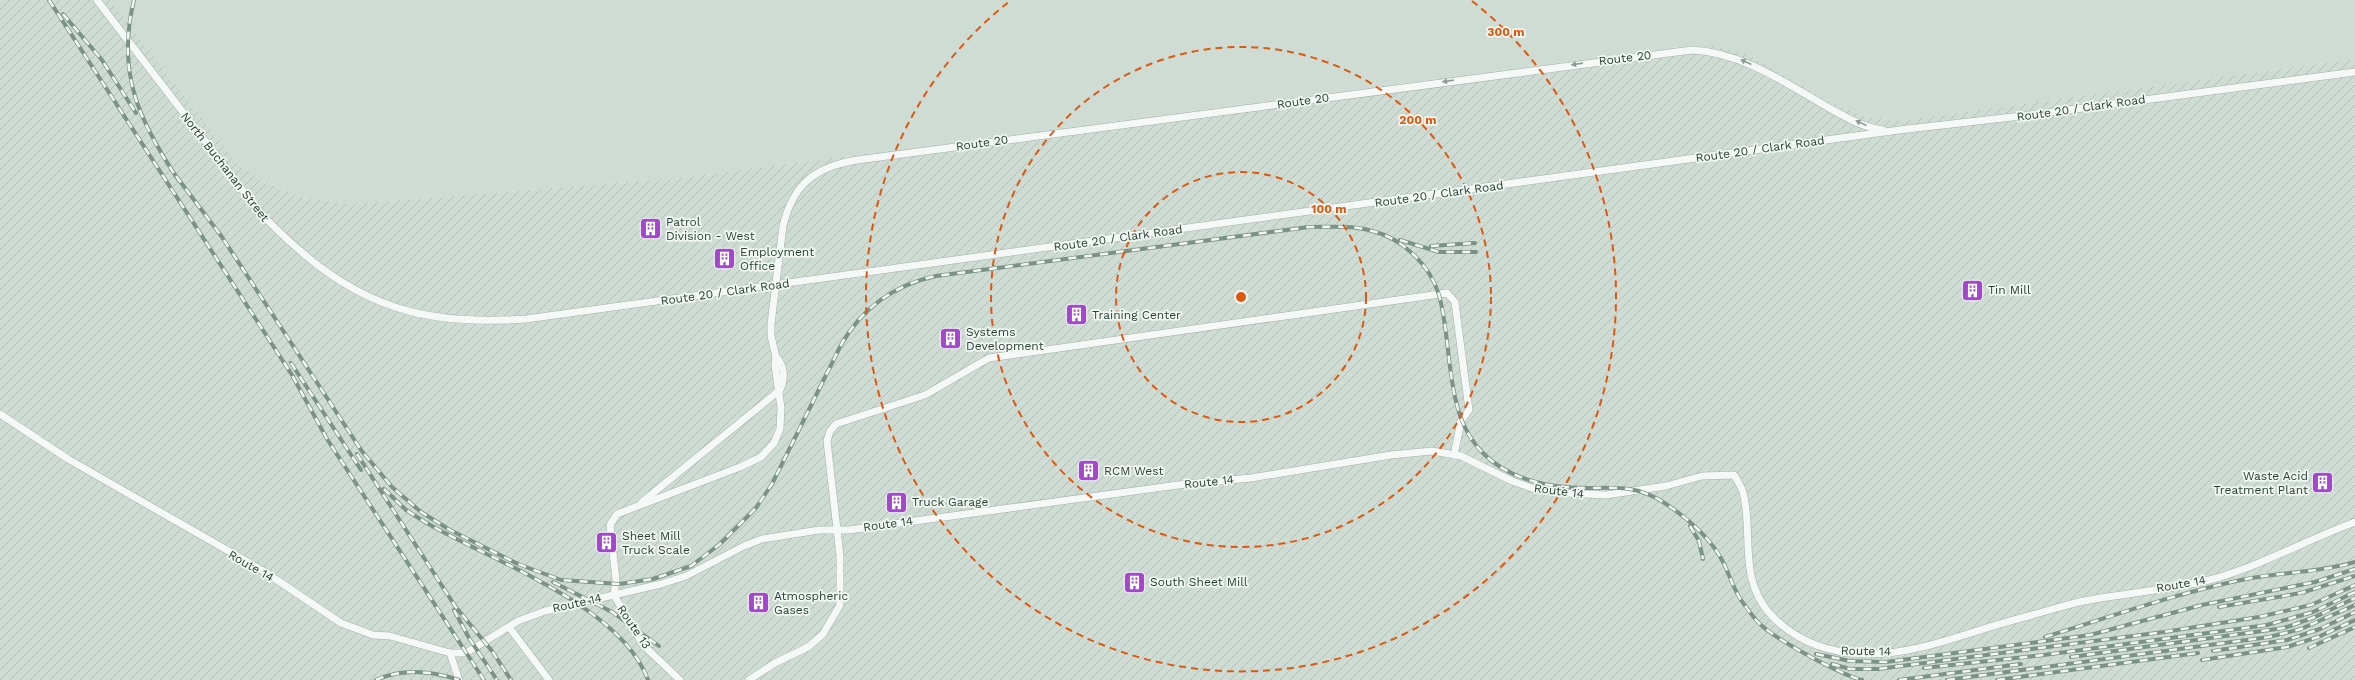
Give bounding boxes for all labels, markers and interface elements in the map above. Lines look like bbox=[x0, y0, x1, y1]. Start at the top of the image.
text: 300 m bbox=[1487, 25, 1525, 39]
street label: Route 20 bbox=[1598, 48, 1652, 68]
one-way arrow bbox=[1741, 59, 1752, 65]
one-way arrow bbox=[1571, 61, 1583, 67]
one-way arrow bbox=[1442, 78, 1454, 85]
street label: Route 20 bbox=[1276, 90, 1330, 112]
street label: Route 20 / Clark Road bbox=[2016, 92, 2146, 124]
street label: North Buchanan Street bbox=[178, 109, 272, 225]
text: 200 m bbox=[1399, 113, 1437, 127]
one-way arrow bbox=[1855, 120, 1867, 127]
street label: Route 20 bbox=[955, 132, 1009, 154]
street label: Route 20 / Clark Road bbox=[1695, 133, 1825, 165]
street label: Route 20 / Clark Road bbox=[1374, 178, 1504, 210]
text: 100 m bbox=[1311, 202, 1347, 216]
place label: Patrol Division - West bbox=[666, 215, 755, 243]
building icon: Patrol Division - West bbox=[638, 216, 664, 242]
street label: Route 20 / Clark Road bbox=[1053, 222, 1183, 254]
place label: Employment Office bbox=[740, 245, 814, 273]
building icon: Employment Office bbox=[711, 246, 737, 272]
street label: Route 20 / Clark Road bbox=[660, 276, 790, 308]
building icon: Tin Mill bbox=[1959, 277, 1985, 303]
place label: Tin Mill bbox=[1988, 283, 2031, 297]
centre of rings bbox=[1234, 290, 1248, 304]
building icon: Training Center bbox=[1063, 302, 1089, 328]
place label: Training Center bbox=[1092, 308, 1181, 322]
place label: Systems Development bbox=[966, 325, 1044, 353]
building icon: Systems Development bbox=[937, 326, 963, 352]
building icon: RCM West bbox=[1076, 458, 1102, 484]
place label: RCM West bbox=[1104, 464, 1164, 478]
place label: Waste Acid Treatment Plant bbox=[2213, 469, 2308, 497]
building icon: Waste Acid Treatment Plant bbox=[2310, 470, 2336, 496]
street label: Route 14 bbox=[1183, 472, 1235, 492]
street label: Route 14 bbox=[1533, 481, 1585, 501]
building icon: Truck Garage bbox=[883, 489, 909, 515]
place label: Truck Garage bbox=[912, 495, 988, 509]
street label: Route 14 bbox=[862, 514, 914, 534]
place label: Sheet Mill Truck Scale bbox=[622, 529, 690, 557]
building icon: Sheet Mill Truck Scale bbox=[593, 530, 619, 556]
street label: Route 14 bbox=[226, 547, 276, 585]
building icon: South Sheet Mill bbox=[1121, 569, 1147, 595]
street label: Route 14 bbox=[2155, 573, 2207, 595]
place label: South Sheet Mill bbox=[1150, 575, 1248, 589]
place label: Atmospheric Gases bbox=[774, 589, 848, 617]
building icon: Atmospheric Gases bbox=[746, 590, 772, 616]
street label: Route 14 bbox=[551, 591, 603, 615]
street label: Route 13 bbox=[614, 602, 654, 652]
street label: Route 14 bbox=[1841, 644, 1891, 658]

